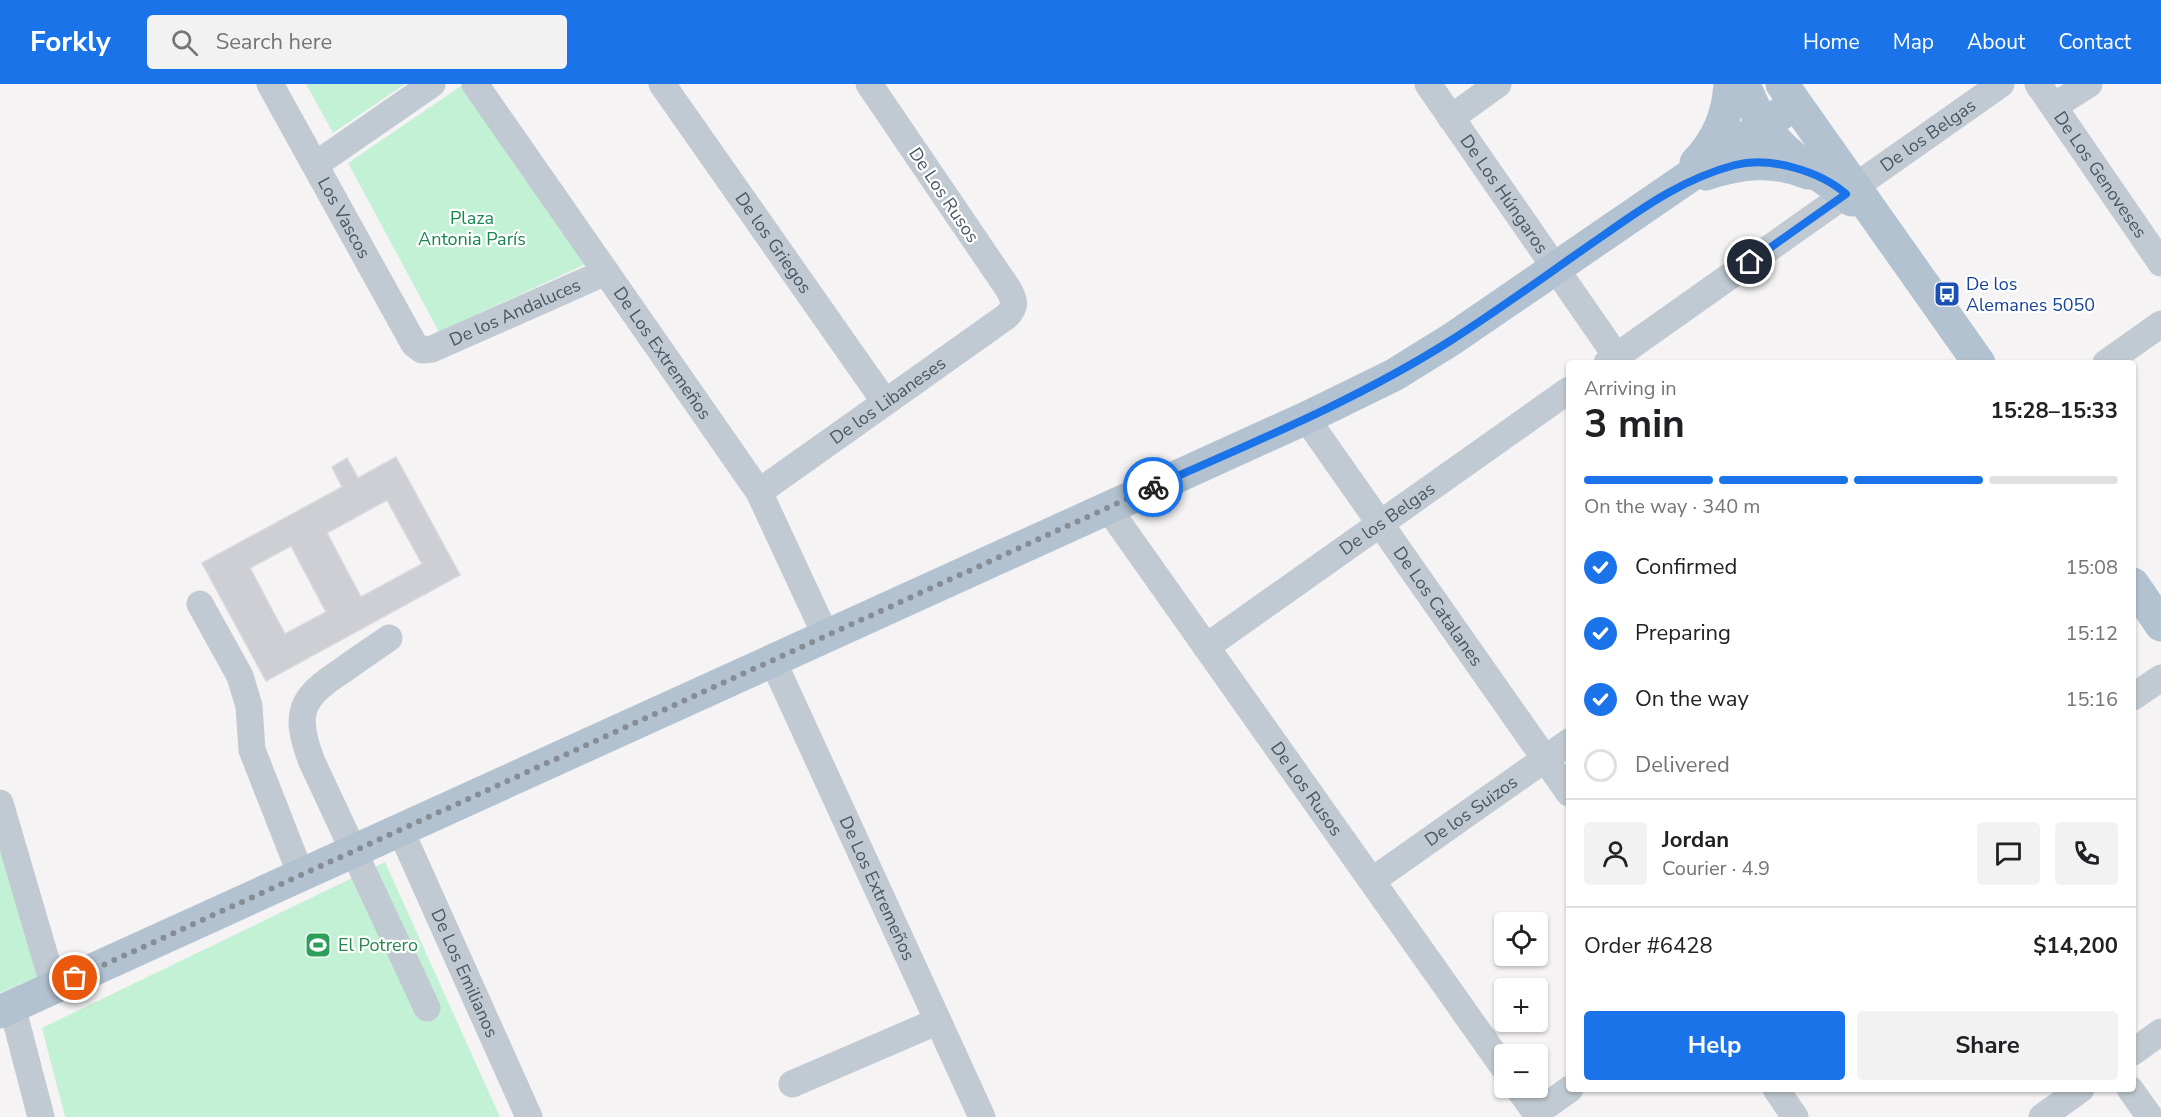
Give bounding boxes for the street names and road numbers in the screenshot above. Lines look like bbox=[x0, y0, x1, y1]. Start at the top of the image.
street label: De los Belgas bbox=[1875, 93, 1981, 177]
street label: De Los Genoveses bbox=[2048, 106, 2152, 243]
street label: De Los Húngaros bbox=[1455, 130, 1554, 259]
street label: De Los Rusos bbox=[903, 143, 985, 247]
street label: Los Vascos bbox=[312, 173, 376, 263]
street label: De los Griegos bbox=[729, 187, 817, 298]
street label: De los Andaluces bbox=[445, 273, 584, 352]
street label: De Los Extremeños bbox=[608, 282, 717, 424]
street label: De los Libaneses bbox=[825, 351, 951, 450]
street label: De los Belgas bbox=[1335, 477, 1440, 561]
street label: De Los Catalanes bbox=[1388, 542, 1488, 671]
street label: De Los Rusos bbox=[1265, 737, 1348, 841]
street label: De los Suizos bbox=[1420, 770, 1522, 852]
street label: De Los Extremeños bbox=[834, 812, 921, 964]
street label: De Los Emilianos bbox=[425, 905, 504, 1041]

